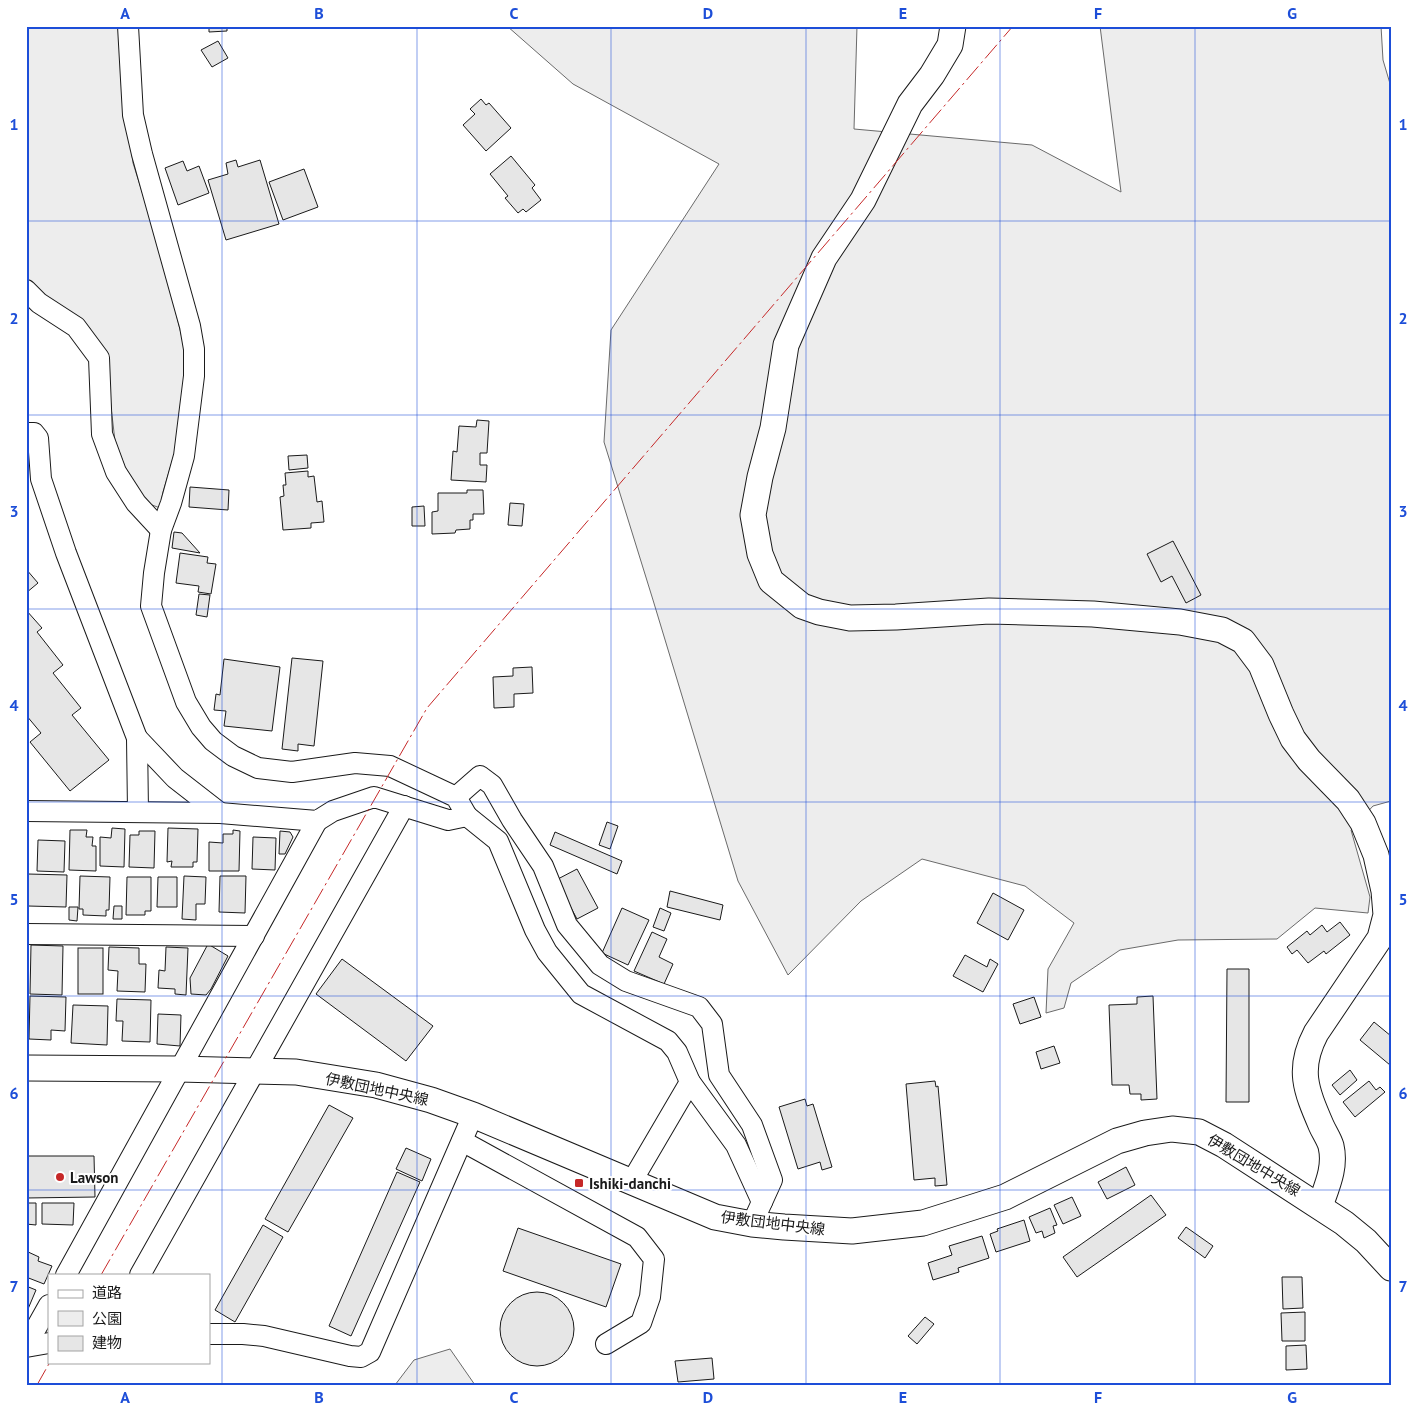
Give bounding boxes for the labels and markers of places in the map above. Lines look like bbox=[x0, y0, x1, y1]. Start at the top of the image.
place label: Lawson bbox=[70, 1168, 119, 1187]
marker: Lawson bbox=[54, 1171, 66, 1183]
place label: Ishiki-danchi bbox=[589, 1174, 671, 1193]
marker: Ishiki-danchi bbox=[573, 1177, 585, 1189]

